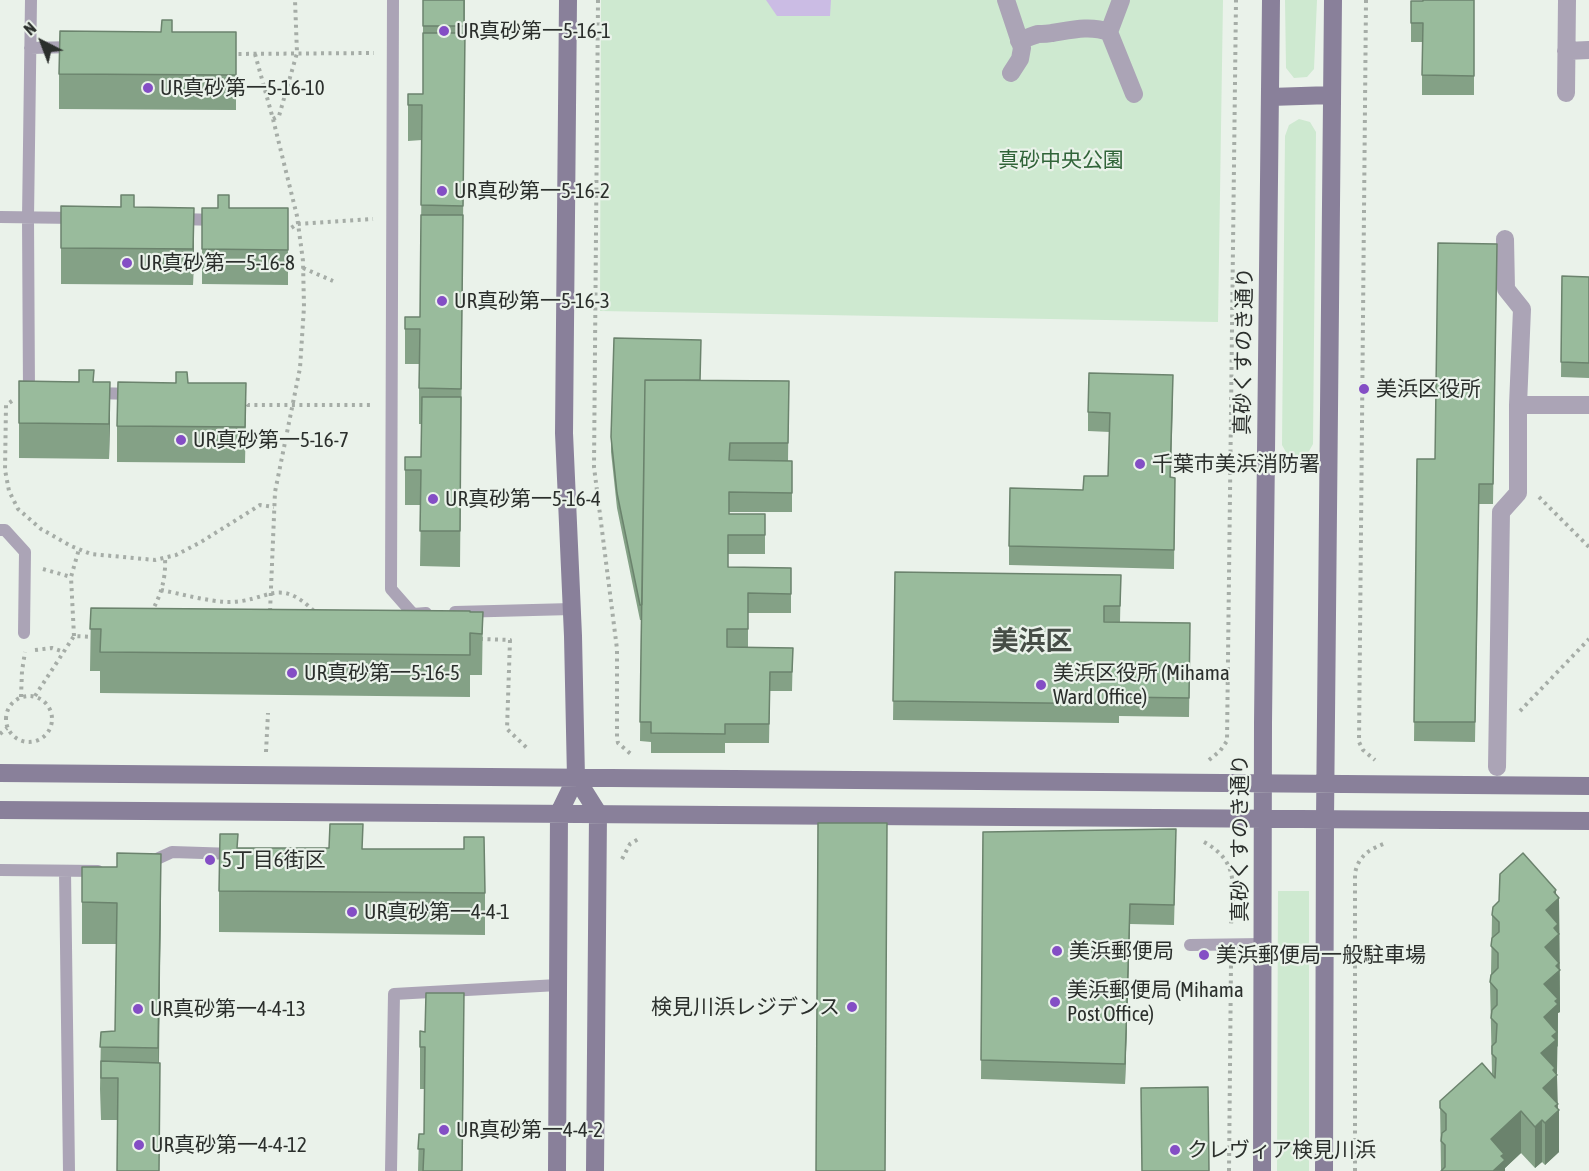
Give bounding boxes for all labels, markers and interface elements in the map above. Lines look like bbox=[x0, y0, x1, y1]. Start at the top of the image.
north arrow bbox=[12, 12, 72, 72]
place label: UR真砂第一5-16-1 bbox=[456, 18, 611, 44]
text: N bbox=[20, 19, 39, 38]
marker: UR真砂第一5-16-1 bbox=[437, 24, 451, 38]
place label: UR真砂第一5-16-10 bbox=[160, 75, 325, 101]
marker: UR真砂第一5-16-10 bbox=[141, 81, 155, 95]
park label: 真砂中央公園 bbox=[998, 147, 1124, 173]
place label: UR真砂第一5-16-2 bbox=[454, 178, 610, 204]
marker: UR真砂第一5-16-2 bbox=[435, 184, 449, 198]
place label: UR真砂第一5-16-8 bbox=[139, 250, 295, 276]
marker: UR真砂第一5-16-8 bbox=[120, 256, 134, 270]
street label: 真砂くすのき通り bbox=[1230, 267, 1258, 435]
place label: UR真砂第一5-16-3 bbox=[454, 288, 610, 314]
marker: UR真砂第一5-16-3 bbox=[435, 294, 449, 308]
place label: 美浜区役所 bbox=[1376, 376, 1481, 402]
marker: 美浜区役所 bbox=[1357, 382, 1371, 396]
place label: UR真砂第一5-16-7 bbox=[193, 427, 349, 453]
marker: UR真砂第一5-16-7 bbox=[174, 433, 188, 447]
place label: 千葉市美浜消防署 bbox=[1152, 451, 1320, 477]
marker: 千葉市美浜消防署 bbox=[1133, 457, 1147, 471]
place label: UR真砂第一5-16-4 bbox=[445, 486, 601, 512]
marker: UR真砂第一5-16-4 bbox=[426, 492, 440, 506]
district label: 美浜区 bbox=[992, 625, 1072, 657]
place label: UR真砂第一5-16-5 bbox=[304, 660, 460, 686]
place label: 美浜区役所 (Mihama Ward Office) bbox=[1053, 660, 1230, 710]
marker: UR真砂第一5-16-5 bbox=[285, 666, 299, 680]
marker: 美浜区役所 (Mihama Ward Office) bbox=[1034, 678, 1048, 692]
street label: 真砂くすのき通り bbox=[1227, 754, 1253, 922]
place label: 5丁目6街区 bbox=[222, 847, 326, 873]
marker: 5丁目6街区 bbox=[203, 853, 217, 867]
place label: UR真砂第一4-4-1 bbox=[364, 899, 510, 925]
marker: UR真砂第一4-4-1 bbox=[345, 905, 359, 919]
place label: 美浜郵便局 bbox=[1069, 938, 1174, 964]
place label: 美浜郵便局一般駐車場 bbox=[1216, 942, 1426, 968]
marker: 美浜郵便局 bbox=[1050, 944, 1064, 958]
marker: 美浜郵便局一般駐車場 bbox=[1197, 948, 1211, 962]
place label: 美浜郵便局 (Mihama Post Office) bbox=[1067, 977, 1244, 1027]
place label: 検見川浜レジデンス bbox=[651, 994, 840, 1020]
marker: 美浜郵便局 (Mihama Post Office) bbox=[1048, 995, 1062, 1009]
place label: UR真砂第一4-4-13 bbox=[150, 996, 306, 1022]
marker: 検見川浜レジデンス bbox=[845, 1000, 859, 1014]
marker: UR真砂第一4-4-13 bbox=[131, 1002, 145, 1016]
place label: UR真砂第一4-4-2 bbox=[456, 1117, 603, 1143]
marker: UR真砂第一4-4-2 bbox=[437, 1123, 451, 1137]
place label: UR真砂第一4-4-12 bbox=[151, 1132, 307, 1158]
place label: クレヴィア検見川浜 bbox=[1187, 1137, 1376, 1163]
marker: UR真砂第一4-4-12 bbox=[132, 1138, 146, 1152]
marker: クレヴィア検見川浜 bbox=[1168, 1143, 1182, 1157]

